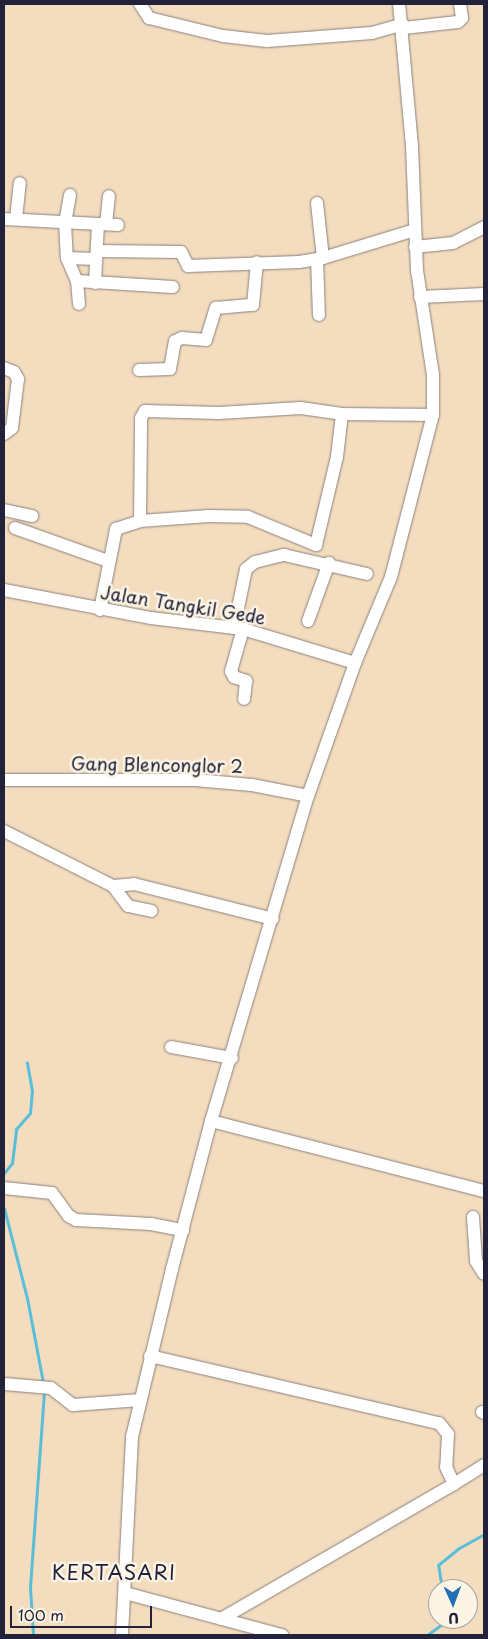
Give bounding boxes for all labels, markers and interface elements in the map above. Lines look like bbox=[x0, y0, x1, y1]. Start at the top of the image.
street label: Jalan Tangkil Gede bbox=[99, 581, 267, 629]
street label: Gang Blenconglor 2 bbox=[70, 753, 244, 777]
district label: KERTASARI bbox=[51, 1560, 177, 1584]
north arrow bbox=[428, 1579, 478, 1629]
scale bar bbox=[12, 1596, 155, 1628]
text: 100 m bbox=[18, 1603, 64, 1626]
text: U bbox=[448, 1608, 459, 1629]

